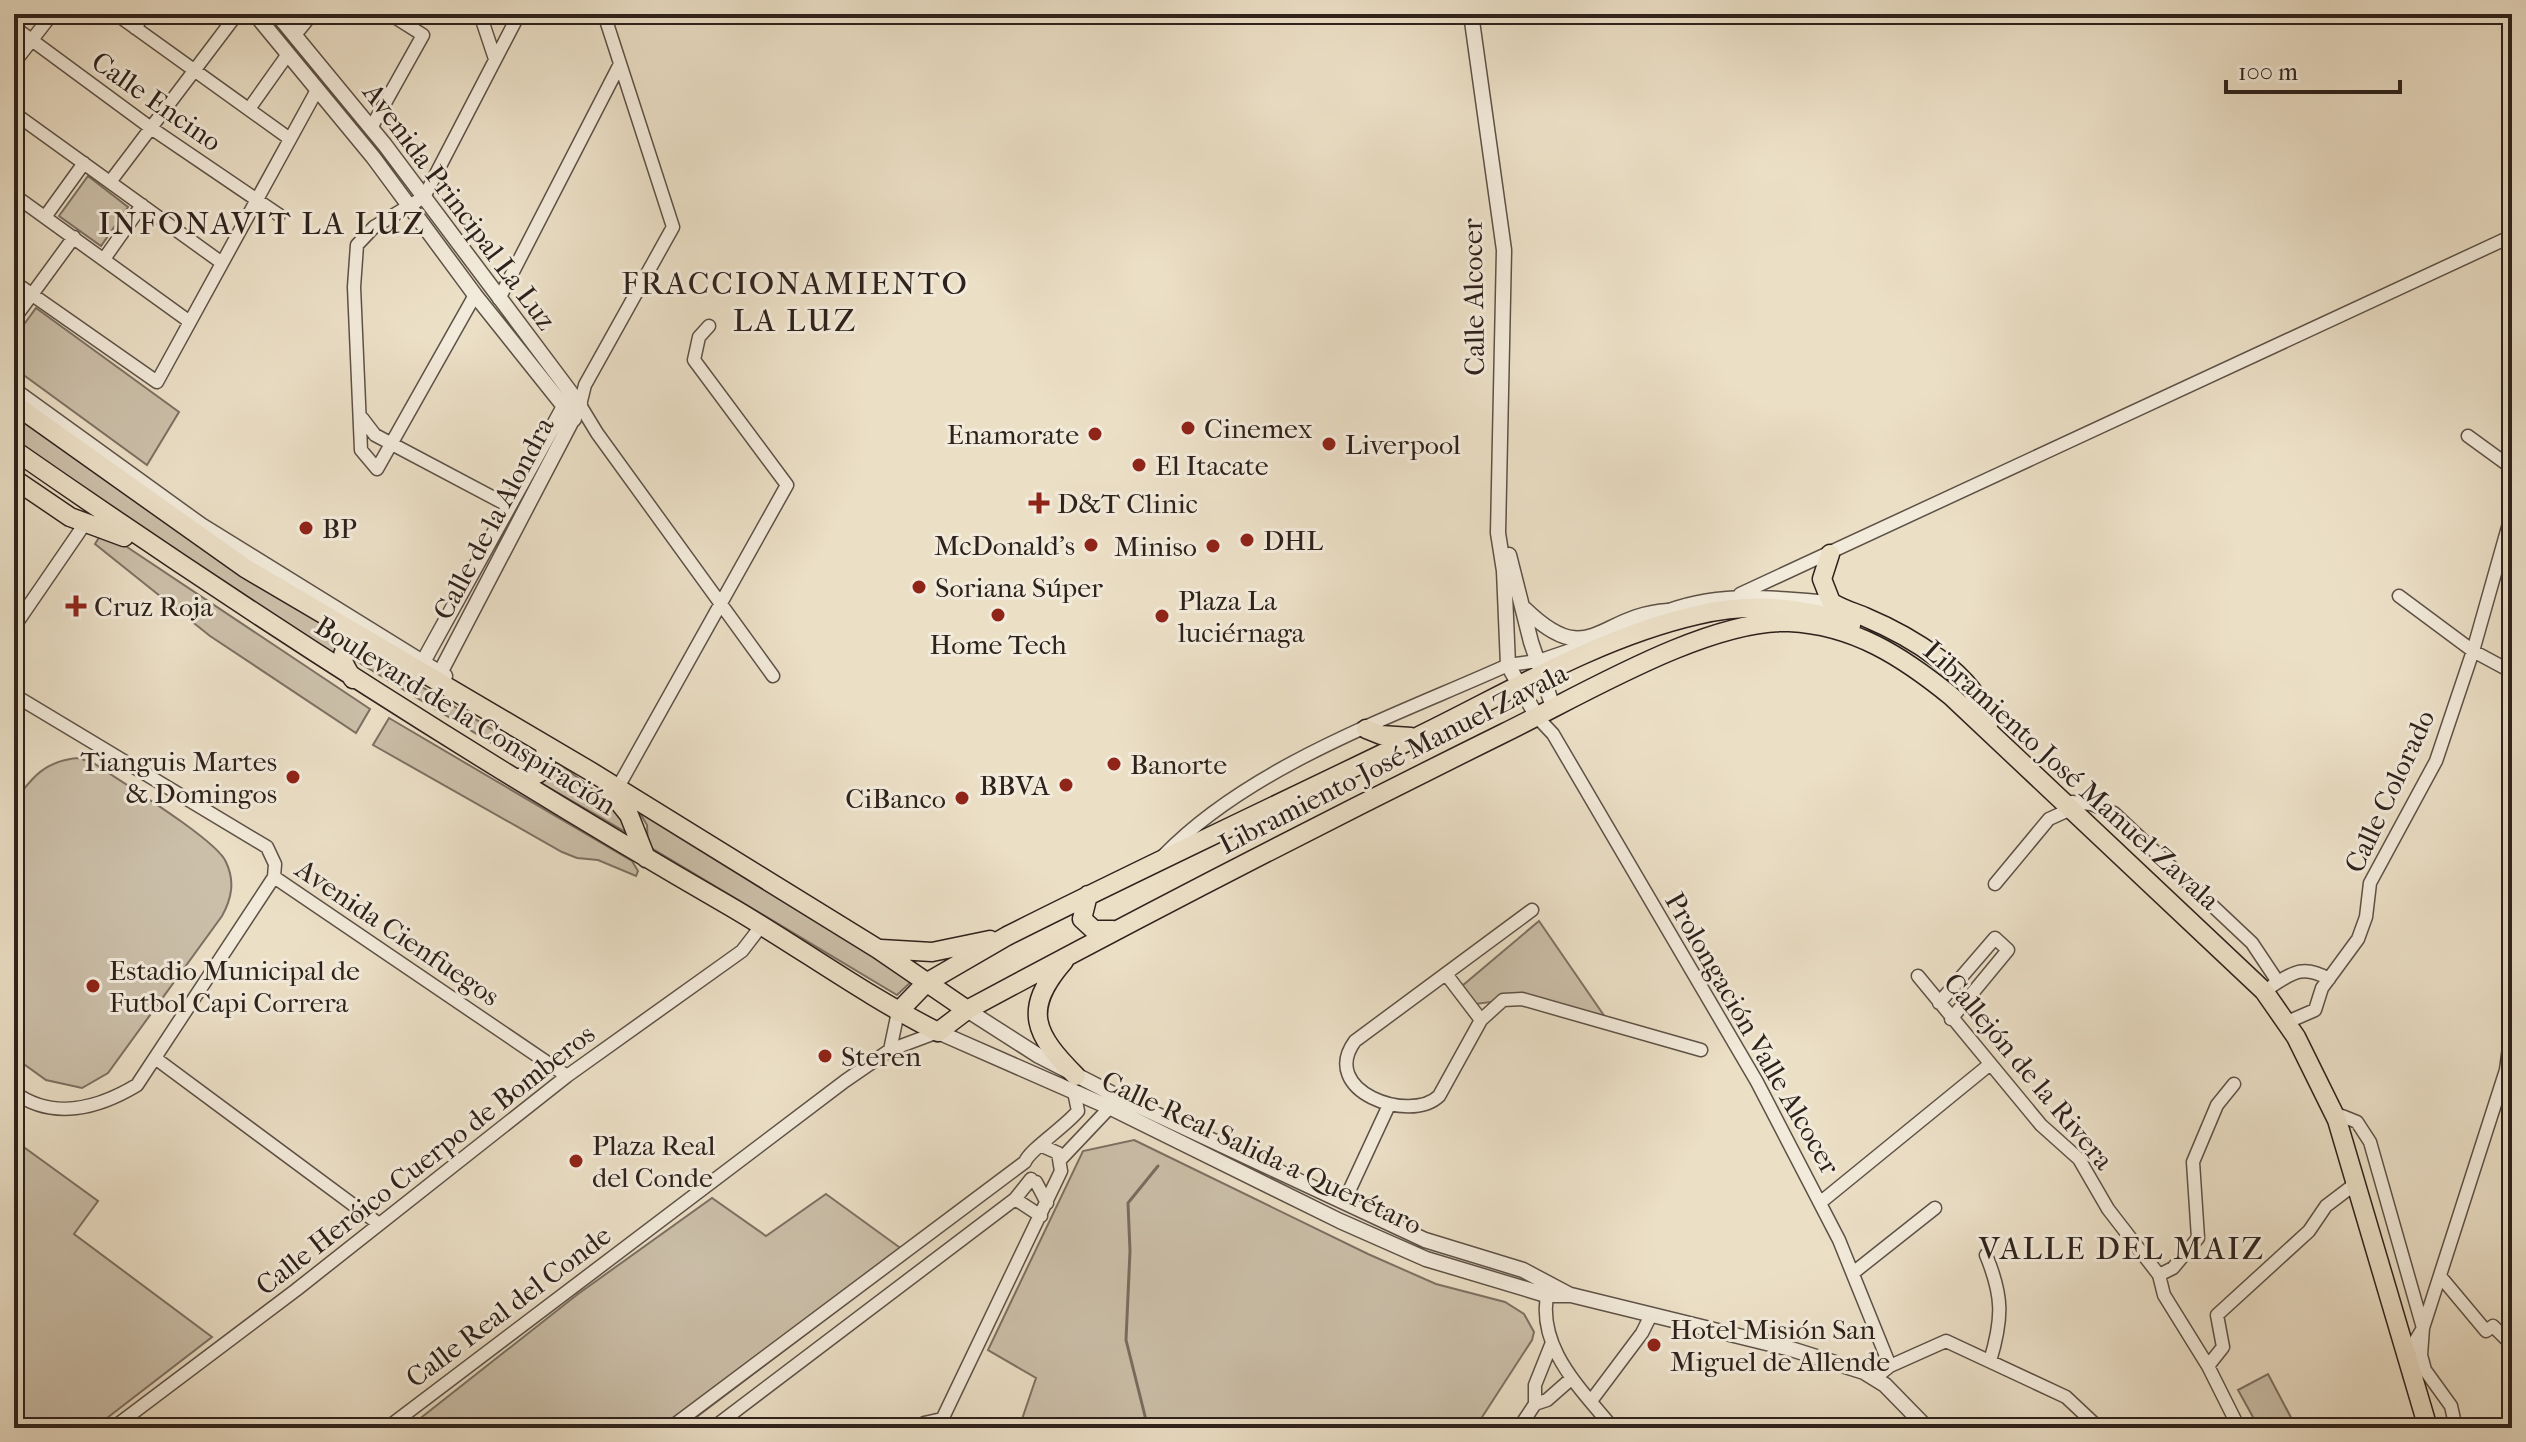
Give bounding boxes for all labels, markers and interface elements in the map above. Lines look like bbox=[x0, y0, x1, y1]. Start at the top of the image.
scale bar bbox=[2226, 44, 2400, 94]
street label: Calle Encino bbox=[85, 45, 228, 158]
text: 100 m bbox=[2238, 58, 2298, 86]
street label: Avenida Principal La Luz bbox=[356, 76, 563, 336]
district label: INFONAVIT LA LUZ bbox=[98, 205, 426, 242]
street label: Calle Alcocer bbox=[1456, 218, 1491, 376]
district label: FRACCIONAMIENTO LA LUZ bbox=[621, 265, 969, 339]
street label: Calle de la Alondra bbox=[426, 410, 561, 625]
place label: Cinemex bbox=[1204, 412, 1313, 445]
place label: Enamorate bbox=[947, 418, 1079, 451]
marker: Cinemex bbox=[1179, 419, 1197, 437]
marker: Enamorate bbox=[1086, 425, 1104, 443]
place label: Liverpool bbox=[1345, 428, 1461, 461]
marker: Liverpool bbox=[1320, 435, 1338, 453]
place label: El Itacate bbox=[1155, 449, 1269, 482]
marker: El Itacate bbox=[1130, 456, 1148, 474]
place label: D&T Clinic bbox=[1057, 487, 1198, 520]
marker: D&T Clinic bbox=[1028, 492, 1050, 514]
place label: BP bbox=[322, 512, 357, 545]
marker: BP bbox=[297, 519, 315, 537]
place label: DHL bbox=[1263, 524, 1323, 557]
place label: McDonald's bbox=[934, 529, 1075, 562]
place label: Miniso bbox=[1114, 530, 1197, 563]
marker: DHL bbox=[1238, 531, 1256, 549]
marker: McDonald's bbox=[1082, 536, 1100, 554]
marker: Miniso bbox=[1204, 537, 1222, 555]
place label: Soriana Súper bbox=[935, 571, 1103, 604]
marker: Soriana Súper bbox=[910, 578, 928, 596]
place label: Plaza La luciérnaga bbox=[1177, 584, 1306, 649]
place label: Cruz Roja bbox=[94, 590, 214, 623]
marker: Cruz Roja bbox=[65, 595, 87, 617]
marker: Home Tech bbox=[989, 606, 1007, 624]
marker: Plaza La luciérnaga bbox=[1153, 607, 1171, 625]
street label: Boulevard de la Conspiración bbox=[309, 609, 622, 822]
place label: Home Tech bbox=[929, 628, 1067, 661]
street label: Libramiento José Manuel Zavala bbox=[1917, 634, 2227, 918]
street label: Libramiento José Manuel Zavala bbox=[1214, 656, 1574, 861]
street label: Calle Colorado bbox=[2337, 705, 2442, 878]
place label: Tianguis Martes & Domingos bbox=[80, 745, 277, 810]
place label: Banorte bbox=[1130, 748, 1227, 781]
marker: Banorte bbox=[1105, 755, 1123, 773]
marker: Tianguis Martes & Domingos bbox=[284, 768, 302, 786]
place label: BBVA bbox=[979, 769, 1051, 802]
marker: BBVA bbox=[1057, 776, 1075, 794]
place label: CiBanco bbox=[845, 782, 946, 815]
marker: CiBanco bbox=[953, 789, 971, 807]
street label: Avenida Cienfuegos bbox=[289, 851, 506, 1013]
street label: Prolongación Valle Alcocer bbox=[1658, 886, 1847, 1180]
place label: Estadio Municipal de Futbol Capi Correra bbox=[109, 954, 360, 1019]
street label: Callejón de la Rivera bbox=[1937, 966, 2121, 1177]
marker: Estadio Municipal de Futbol Capi Correra bbox=[84, 977, 102, 995]
street label: Calle Heróico Cuerpo de Bomberos bbox=[249, 1017, 601, 1302]
place label: Steren bbox=[841, 1040, 921, 1073]
marker: Steren bbox=[816, 1047, 834, 1065]
street label: Calle Real Salida a Querétaro bbox=[1096, 1064, 1427, 1241]
place label: Plaza Real del Conde bbox=[592, 1129, 716, 1194]
marker: Plaza Real del Conde bbox=[567, 1152, 585, 1170]
street label: Calle Real del Conde bbox=[399, 1218, 617, 1394]
district label: VALLE DEL MAIZ bbox=[1978, 1230, 2265, 1267]
place label: Hotel Misión San Miguel de Allende bbox=[1670, 1313, 1890, 1378]
marker: Hotel Misión San Miguel de Allende bbox=[1645, 1336, 1663, 1354]

